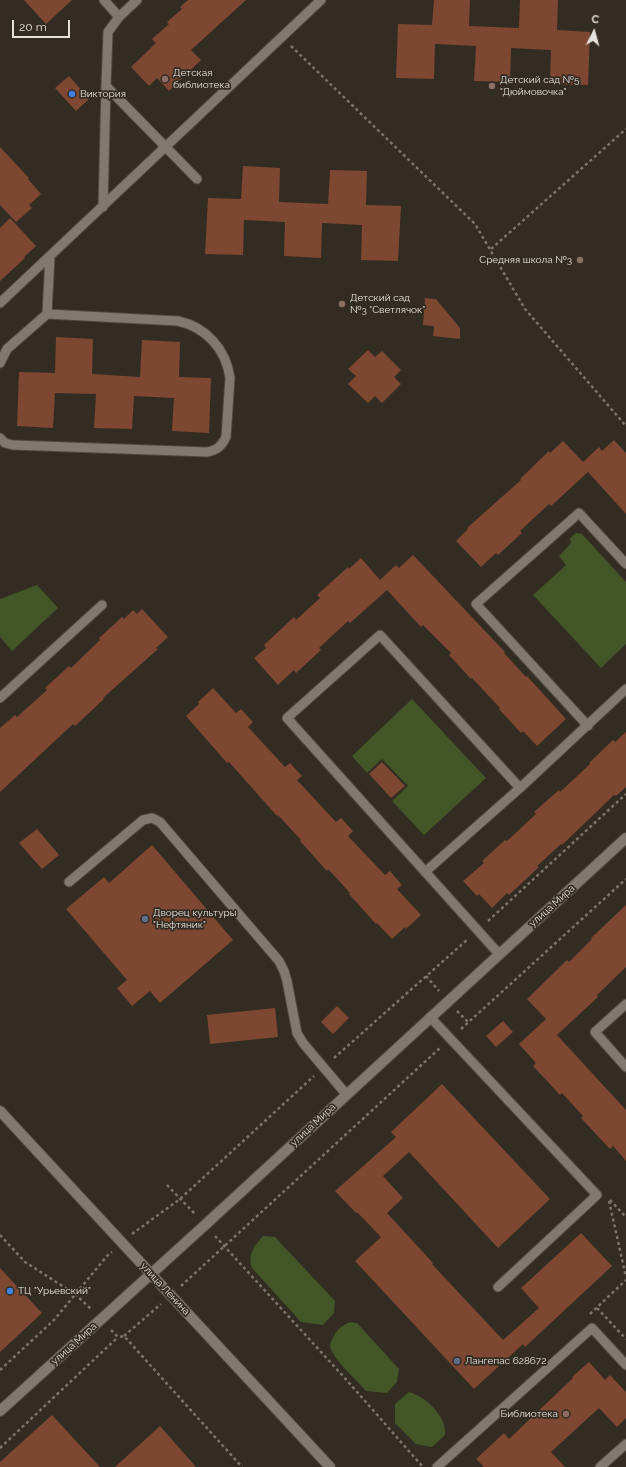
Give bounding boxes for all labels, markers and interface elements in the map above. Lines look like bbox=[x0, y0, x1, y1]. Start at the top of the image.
scale bar bbox=[14, 12, 72, 38]
north arrow bbox=[574, 12, 614, 52]
text: С bbox=[591, 13, 600, 26]
text: 20 m bbox=[19, 20, 47, 34]
place label: Детская библиотека bbox=[173, 67, 230, 90]
marker: Детская библиотека bbox=[160, 74, 170, 84]
place label: Детский сад №5 "Дюймовочка" bbox=[500, 74, 579, 98]
marker: Детский сад №5 "Дюймовочка" bbox=[487, 81, 497, 91]
place label: Виктория bbox=[80, 88, 126, 100]
marker: Виктория bbox=[67, 89, 77, 99]
place label: Средняя школа №3 bbox=[479, 254, 572, 266]
marker: Средняя школа №3 bbox=[575, 255, 585, 265]
place label: Детский сад №3 "Светлячок" bbox=[350, 292, 425, 316]
marker: Детский сад №3 "Светлячок" bbox=[337, 299, 347, 309]
street label: улица Мира bbox=[527, 882, 577, 930]
place label: Дворец культуры "Нефтяник" bbox=[153, 907, 236, 930]
marker: Дворец культуры "Нефтяник" bbox=[140, 914, 150, 924]
street label: улица Мира bbox=[288, 1101, 338, 1149]
street label: улица Ленина bbox=[138, 1260, 192, 1318]
place label: ТЦ "Урьевский" bbox=[18, 1285, 91, 1297]
marker: ТЦ "Урьевский" bbox=[5, 1286, 15, 1296]
street label: улица Мира bbox=[49, 1320, 99, 1368]
place label: Лангепас 628672 bbox=[465, 1355, 546, 1367]
marker: Лангепас 628672 bbox=[452, 1356, 462, 1366]
place label: Библиотека bbox=[501, 1408, 558, 1420]
marker: Библиотека bbox=[561, 1409, 571, 1419]

